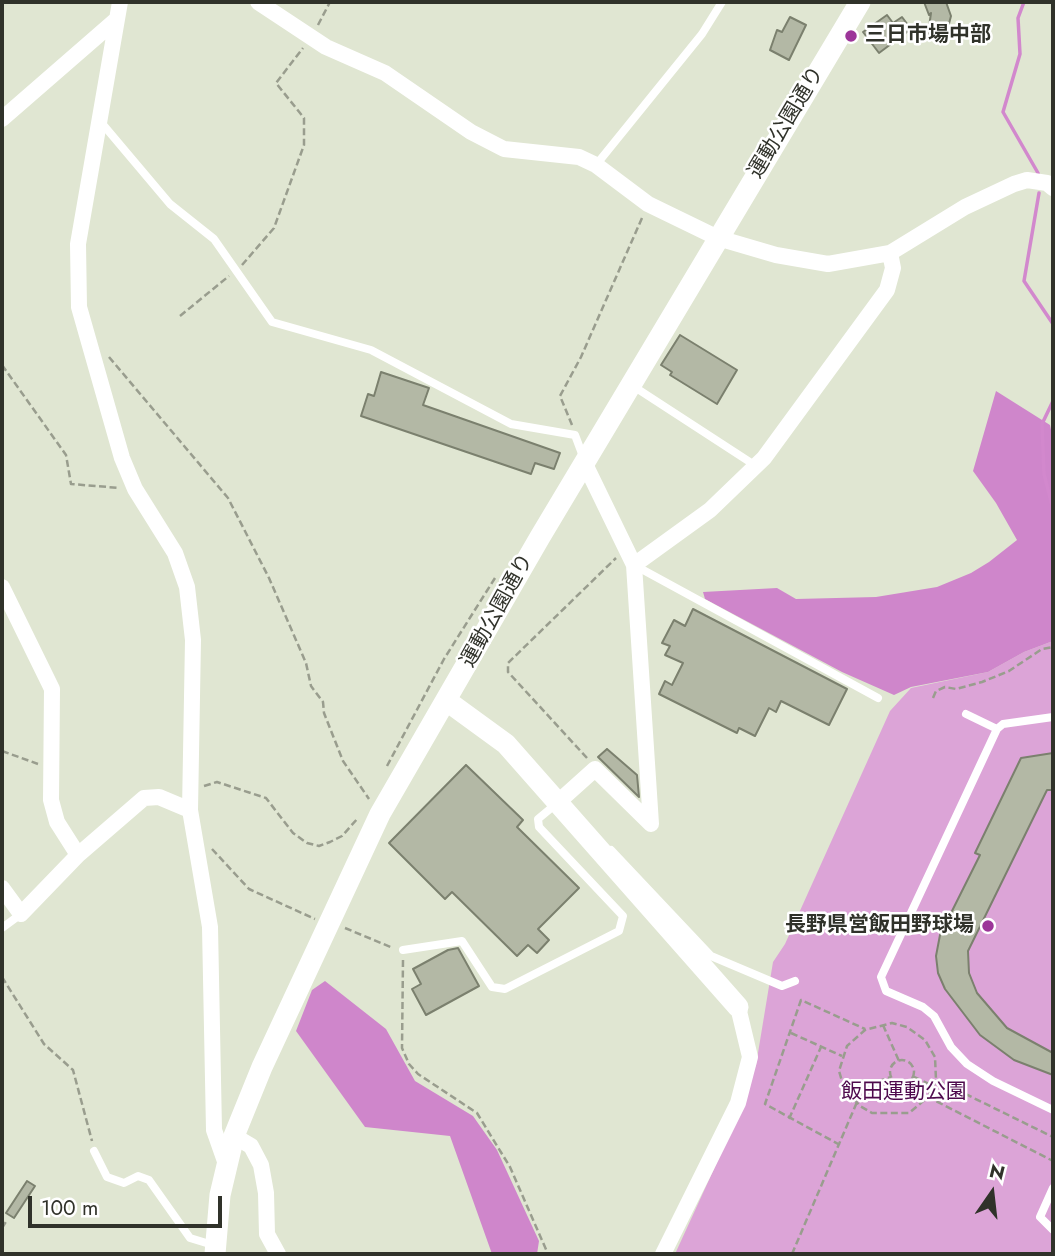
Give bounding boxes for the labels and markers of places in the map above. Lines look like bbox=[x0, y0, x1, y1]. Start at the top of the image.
place label: 三日市場中部 bbox=[865, 23, 991, 49]
marker: 三日市場中部 bbox=[843, 28, 859, 44]
place label: 長野県営飯田野球場 bbox=[785, 913, 974, 939]
marker: 長野県営飯田野球場 bbox=[980, 918, 996, 934]

